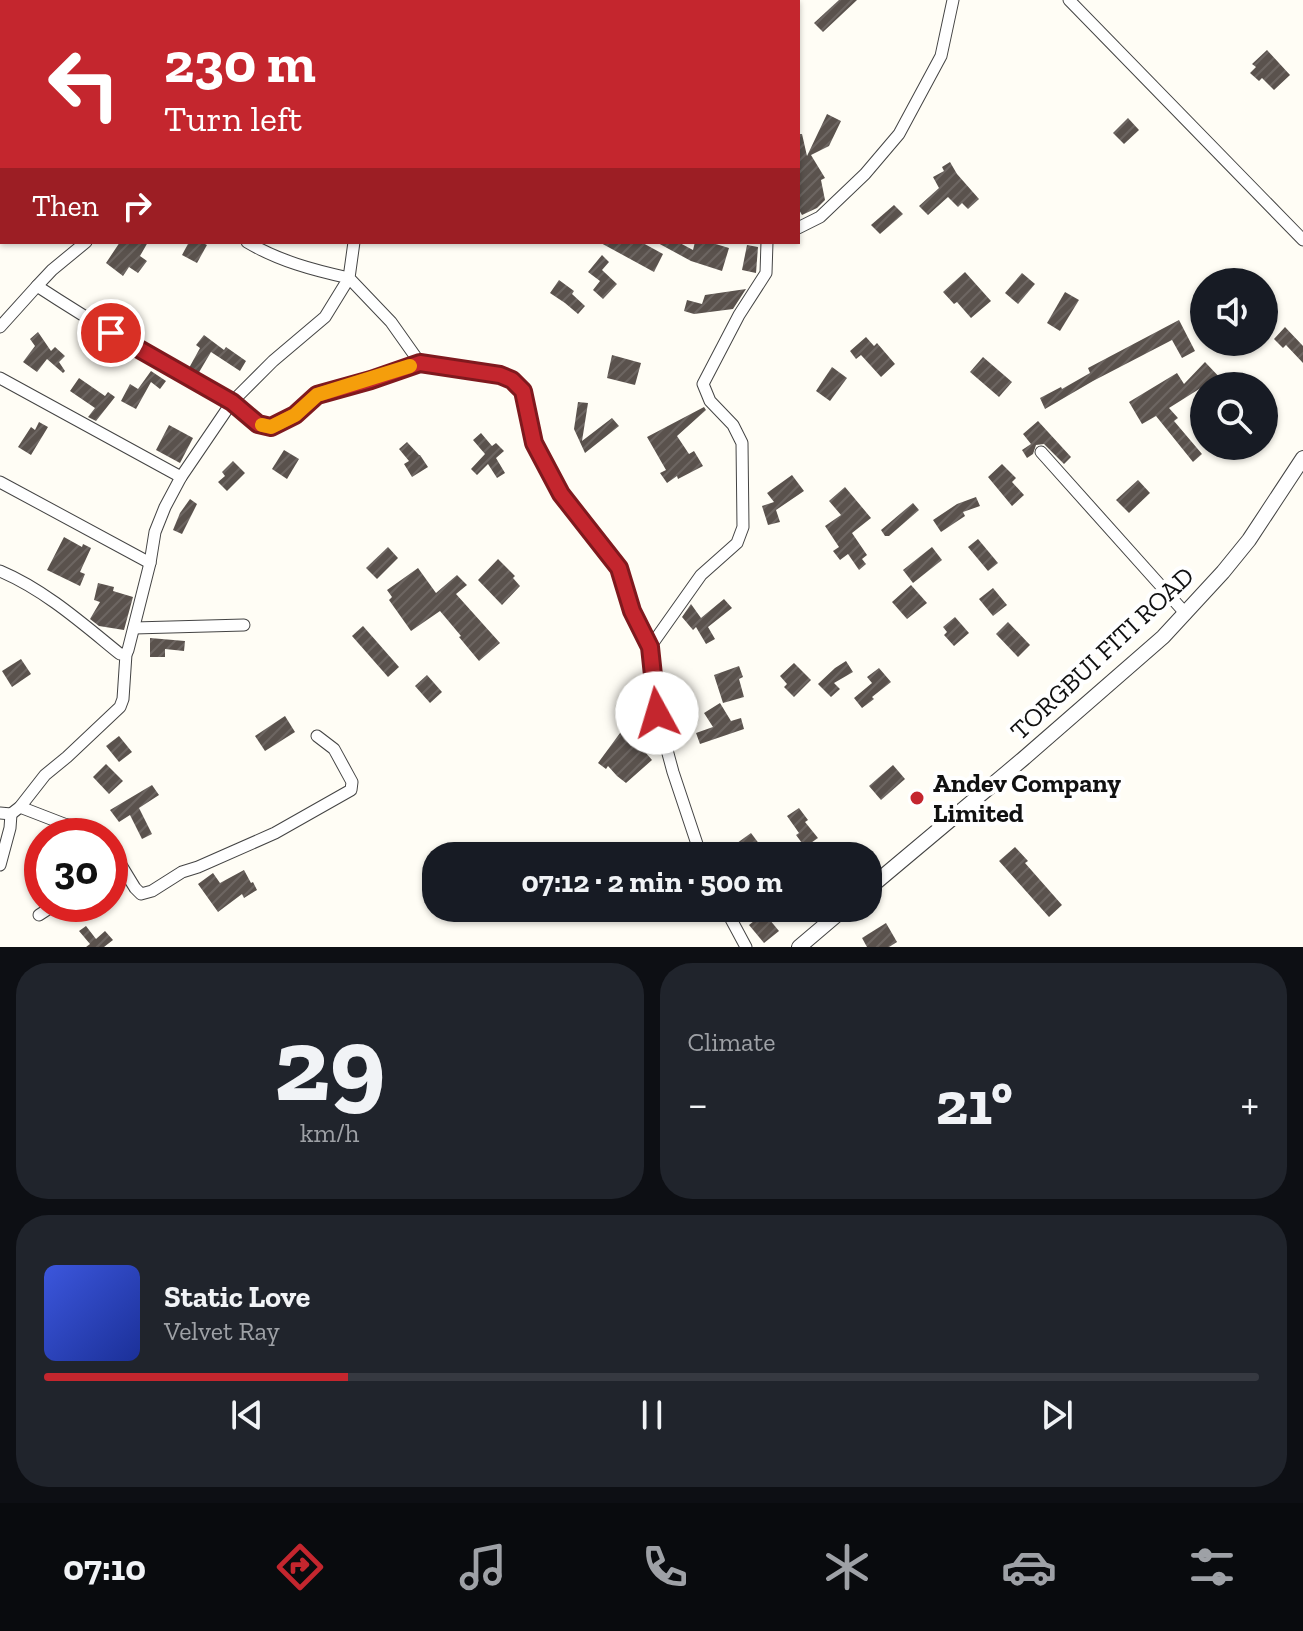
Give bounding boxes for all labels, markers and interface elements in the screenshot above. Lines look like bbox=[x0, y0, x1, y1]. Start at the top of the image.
text: 230 m bbox=[164, 29, 316, 96]
icon: left bbox=[32, 32, 136, 136]
text: Turn left bbox=[164, 97, 302, 140]
icon: right bbox=[115, 184, 159, 228]
text: Then bbox=[32, 188, 99, 224]
map controls bbox=[1190, 268, 1278, 460]
button: sound bbox=[1190, 268, 1278, 356]
pin bbox=[77, 299, 145, 367]
icon: arrive bbox=[89, 311, 133, 355]
button: search bbox=[1190, 372, 1278, 460]
street label: TORGBUI FITI ROAD bbox=[1004, 560, 1200, 746]
position arrow bbox=[615, 671, 699, 755]
place label: Andev Company Limited bbox=[933, 767, 1121, 829]
marker: Andev Company Limited bbox=[908, 789, 926, 807]
speed limit sign: 30 bbox=[24, 818, 128, 922]
text: 07:12 · 2 min · 500 m bbox=[522, 864, 782, 900]
text: 29 bbox=[274, 1002, 386, 1127]
text: Climate bbox=[688, 1026, 775, 1058]
text: 21° bbox=[936, 1067, 1013, 1139]
text: − bbox=[688, 1077, 708, 1130]
text: + bbox=[1240, 1077, 1259, 1130]
text: km/h bbox=[300, 1117, 359, 1149]
text: Static Love bbox=[164, 1279, 310, 1315]
text: Velvet Ray bbox=[164, 1315, 280, 1347]
icon: previous bbox=[225, 1393, 269, 1437]
icon: pause bbox=[630, 1393, 674, 1437]
icon: next bbox=[1035, 1393, 1079, 1437]
icon: directions bbox=[272, 1539, 328, 1595]
icon: music bbox=[455, 1539, 511, 1595]
icon: phone bbox=[637, 1539, 693, 1595]
icon: climate bbox=[819, 1539, 875, 1595]
icon: car bbox=[1001, 1539, 1057, 1595]
icon: filters bbox=[1184, 1539, 1240, 1595]
text: 07:10 bbox=[63, 1546, 146, 1589]

